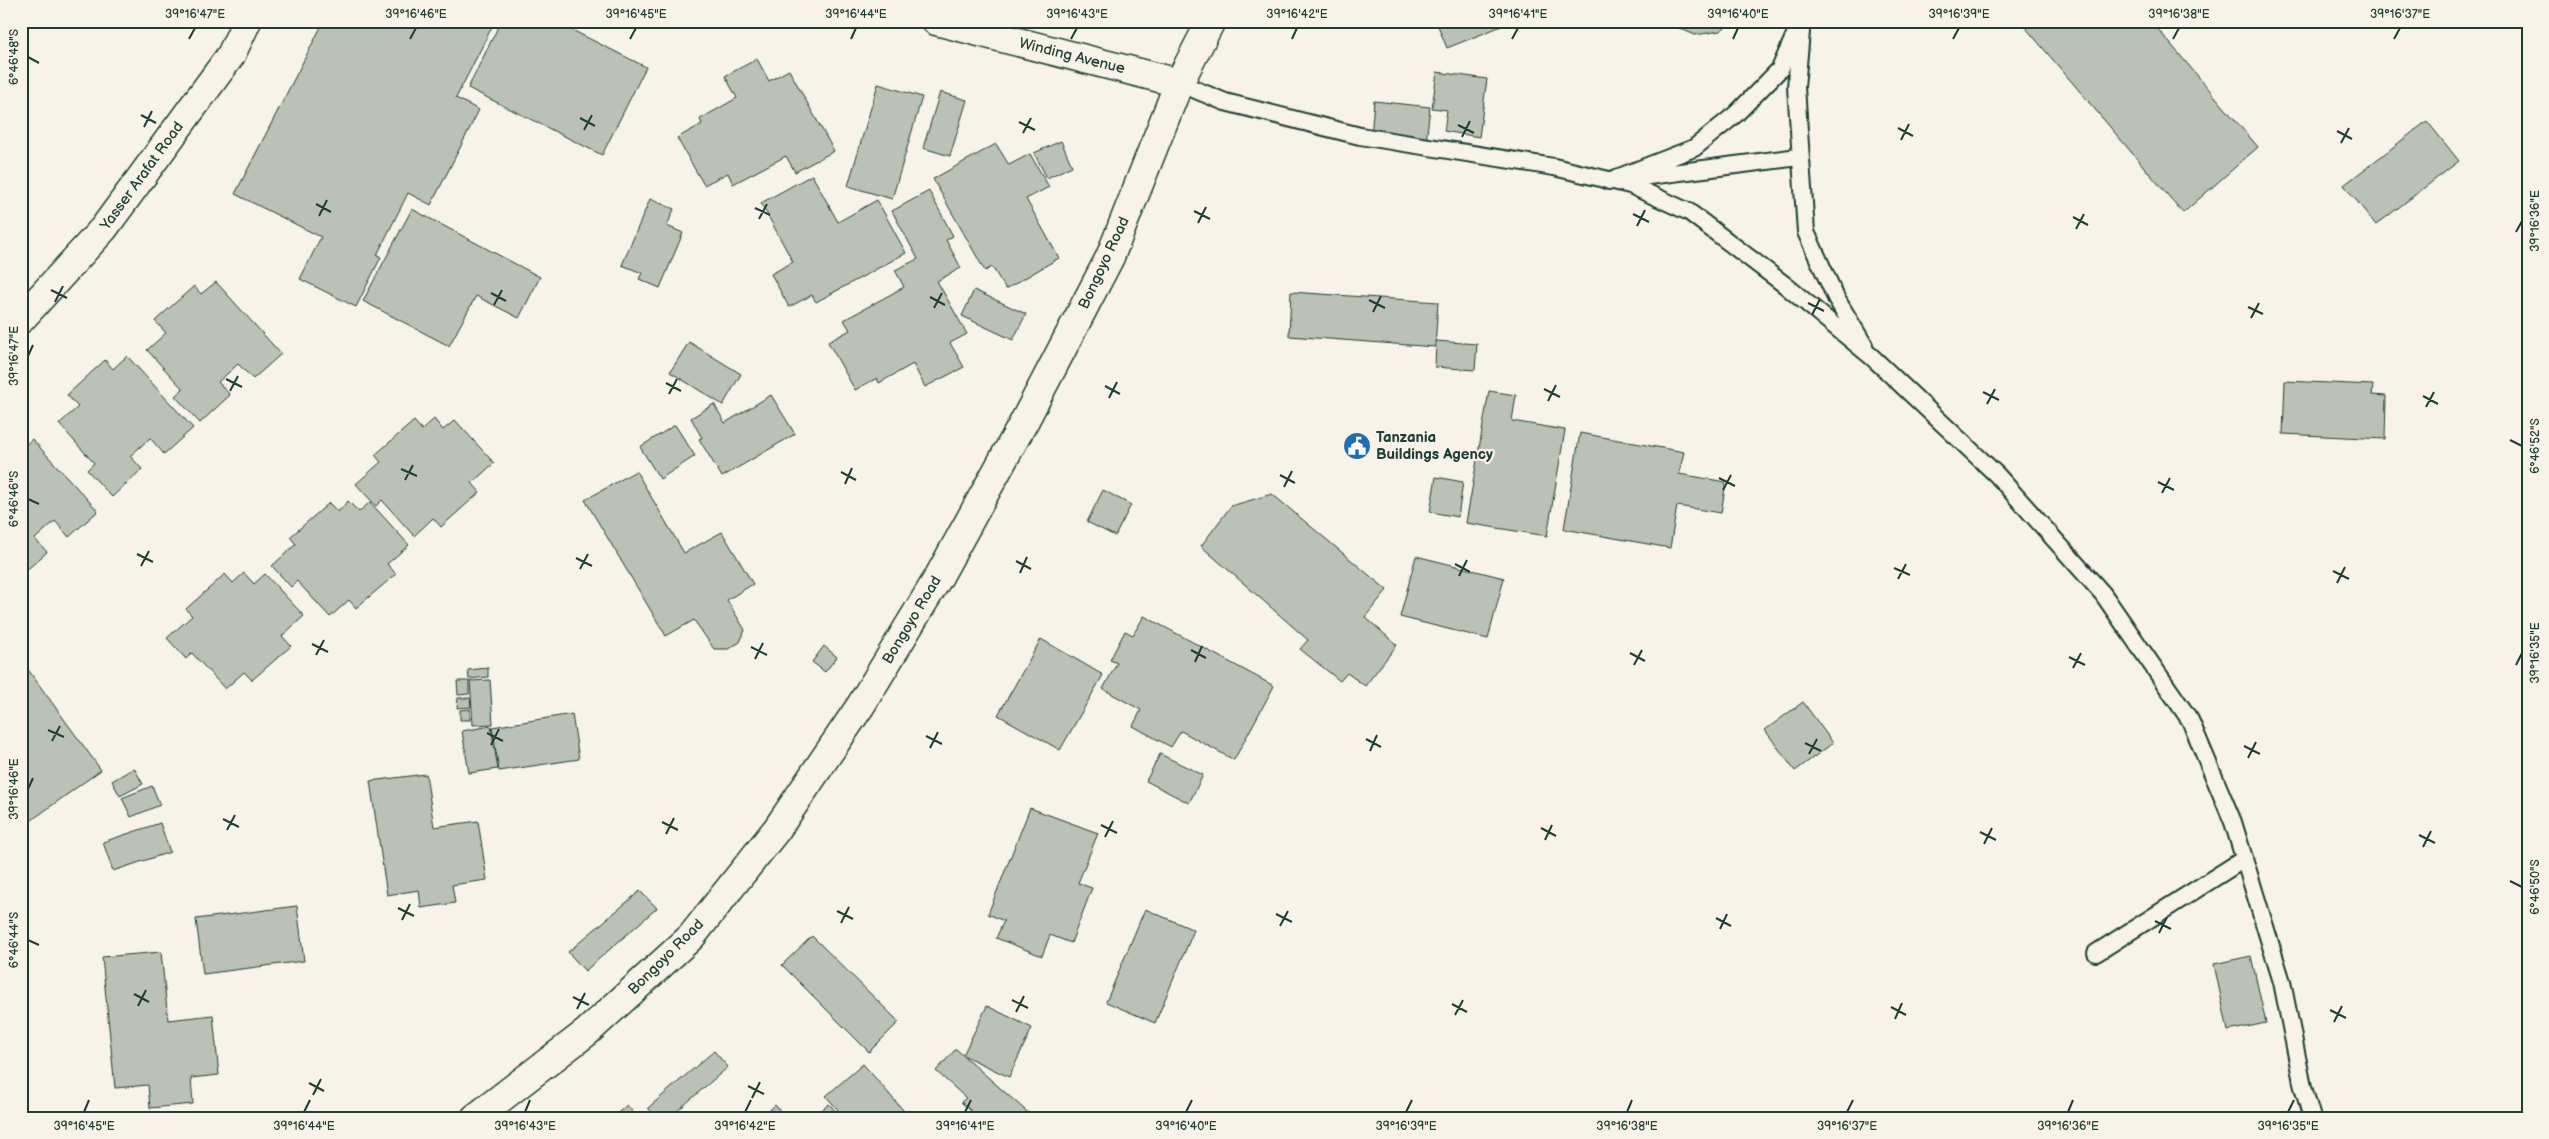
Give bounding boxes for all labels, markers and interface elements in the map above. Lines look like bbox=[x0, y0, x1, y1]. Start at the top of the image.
text: 39°16'47"E bbox=[165, 7, 225, 22]
text: 39°16'46"E bbox=[385, 7, 447, 22]
text: 39°16'45"E bbox=[605, 7, 667, 22]
text: 39°16'44"E bbox=[825, 7, 887, 22]
text: 39°16'43"E bbox=[1046, 7, 1108, 22]
text: 39°16'42"E bbox=[1266, 7, 1328, 22]
text: 39°16'41"E bbox=[1489, 7, 1548, 22]
text: 39°16'40"E bbox=[1707, 7, 1769, 22]
text: 39°16'39"E bbox=[1928, 7, 1990, 22]
text: 39°16'38"E bbox=[2148, 7, 2210, 22]
text: 39°16'37"E bbox=[2370, 7, 2430, 22]
text: 6°46'48"S bbox=[7, 29, 22, 85]
street label: Winding Avenue bbox=[1017, 34, 1127, 78]
street label: Yasser Arafat Road bbox=[96, 118, 188, 235]
text: 39°16'36"E bbox=[2528, 190, 2543, 252]
street label: Bongoyo Road bbox=[1074, 214, 1134, 312]
text: 39°16'47"E bbox=[7, 326, 22, 386]
text: 6°46'52"S bbox=[2528, 418, 2543, 474]
place label: Tanzania Buildings Agency bbox=[1376, 428, 1493, 464]
public building icon: Tanzania Buildings Agency bbox=[1342, 431, 1372, 461]
text: 6°46'46"S bbox=[7, 471, 22, 527]
street label: Bongoyo Road bbox=[878, 572, 946, 668]
text: 39°16'35"E bbox=[2528, 622, 2543, 684]
text: 39°16'46"E bbox=[7, 758, 22, 820]
text: 6°46'50"S bbox=[2528, 859, 2543, 915]
text: 6°46'44"S bbox=[7, 912, 22, 968]
street label: Bongoyo Road bbox=[624, 915, 708, 999]
text: 39°16'45"E bbox=[53, 1119, 115, 1134]
text: 39°16'44"E bbox=[273, 1119, 335, 1134]
text: 39°16'43"E bbox=[494, 1119, 556, 1134]
text: 39°16'42"E bbox=[714, 1119, 776, 1134]
text: 39°16'41"E bbox=[936, 1119, 995, 1134]
text: 39°16'40"E bbox=[1155, 1119, 1217, 1134]
text: 39°16'39"E bbox=[1375, 1119, 1437, 1134]
text: 39°16'38"E bbox=[1596, 1119, 1658, 1134]
text: 39°16'37"E bbox=[1817, 1119, 1877, 1134]
text: 39°16'36"E bbox=[2037, 1119, 2099, 1134]
text: 39°16'35"E bbox=[2257, 1119, 2319, 1134]

